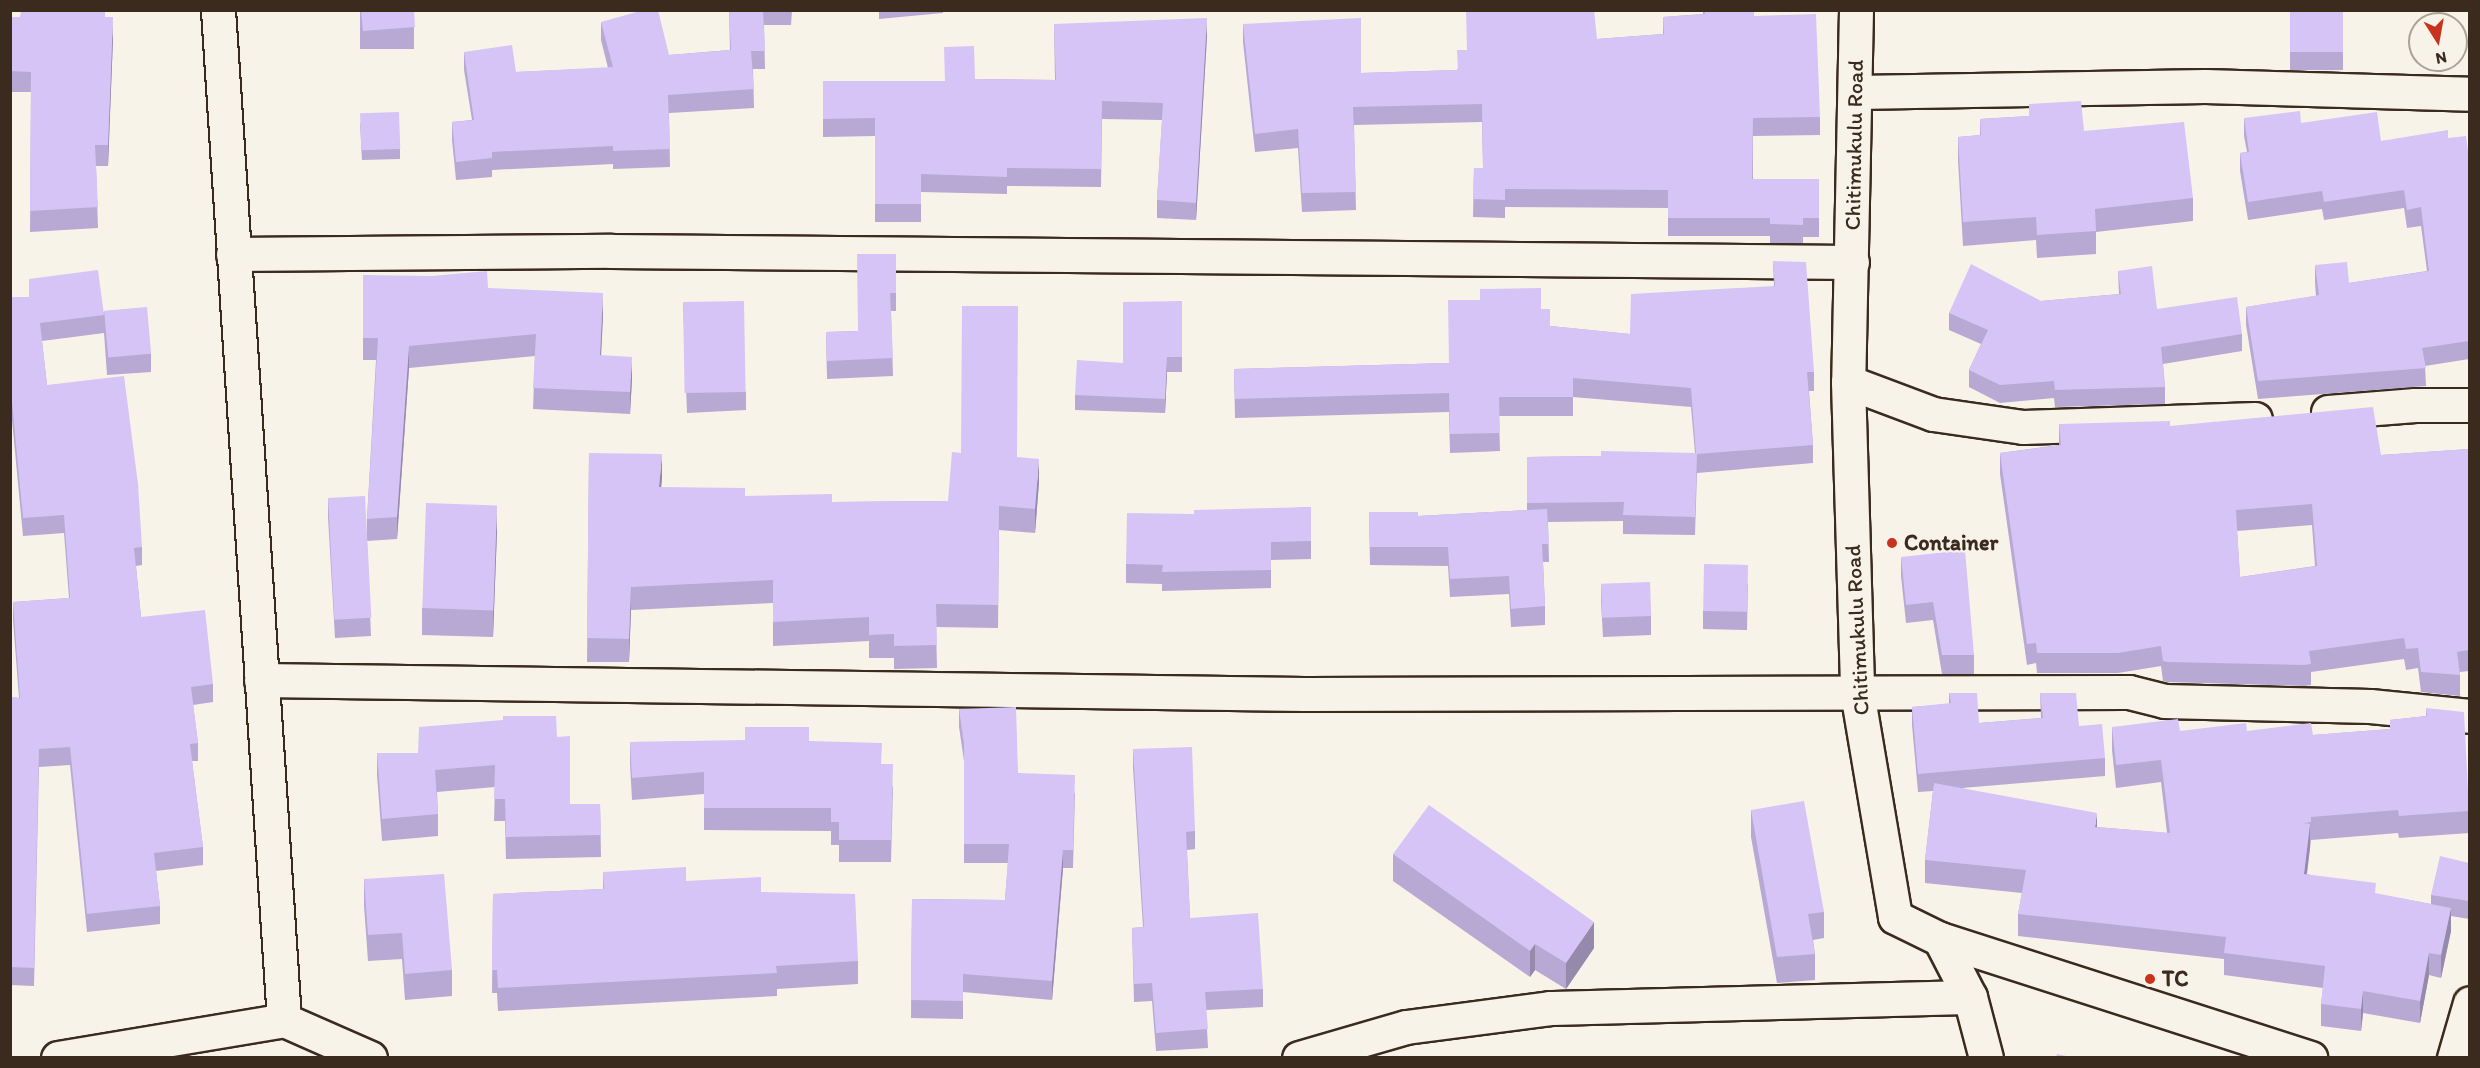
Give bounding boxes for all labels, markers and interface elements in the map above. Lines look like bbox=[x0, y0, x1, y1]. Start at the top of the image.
north arrow bbox=[2408, 12, 2468, 72]
text: N bbox=[2434, 48, 2448, 69]
street label: Chitimukulu Road bbox=[1839, 60, 1869, 230]
place label: Container bbox=[1904, 530, 1998, 556]
marker: Container bbox=[1885, 536, 1899, 550]
street label: Chitimukulu Road bbox=[1839, 544, 1875, 716]
place label: TC bbox=[2162, 966, 2188, 992]
marker: TC bbox=[2143, 972, 2157, 986]

